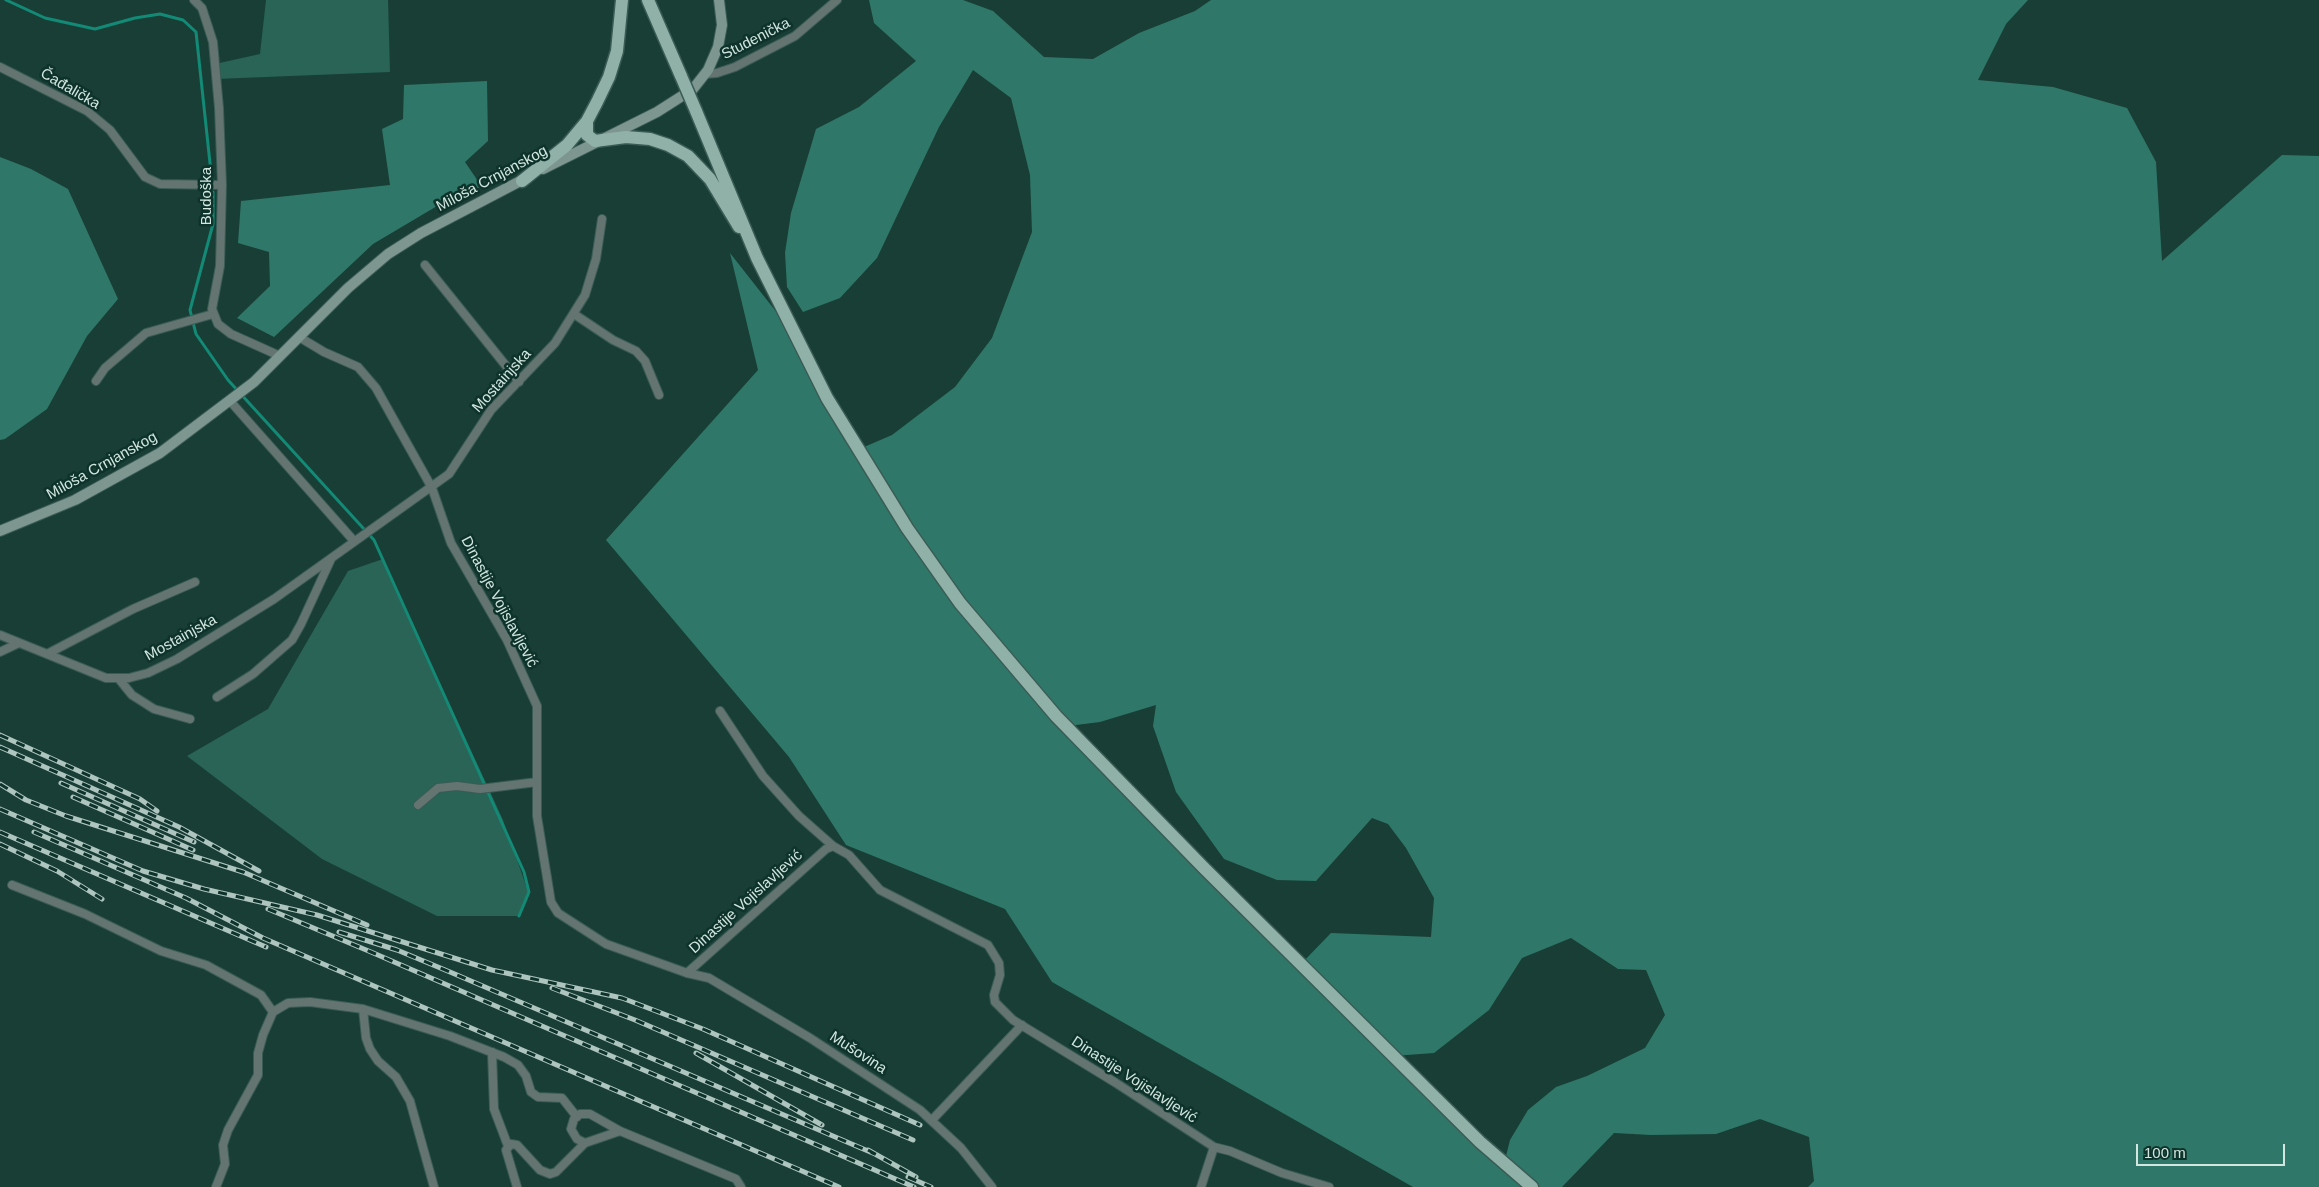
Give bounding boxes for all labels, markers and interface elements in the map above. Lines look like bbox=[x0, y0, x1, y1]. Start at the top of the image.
street label: Studenička bbox=[719, 14, 793, 64]
street label: Čađalička bbox=[37, 65, 103, 113]
street label: Miloša Crnjanskog bbox=[433, 142, 551, 216]
street label: Budoška bbox=[198, 167, 216, 225]
street label: Mostainjska bbox=[469, 346, 535, 416]
street label: Miloša Crnjanskog bbox=[44, 428, 160, 504]
street label: Dinastije Vojislavljević bbox=[457, 533, 541, 671]
street label: Mostainjska bbox=[142, 611, 220, 665]
street label: Dinastije Vojislavljević bbox=[686, 847, 806, 957]
street label: Mušovina bbox=[826, 1028, 890, 1078]
street label: Dinastije Vojislavljević bbox=[1068, 1033, 1200, 1127]
scale bar bbox=[2139, 1134, 2288, 1166]
text: 100 m bbox=[2144, 1144, 2186, 1161]

